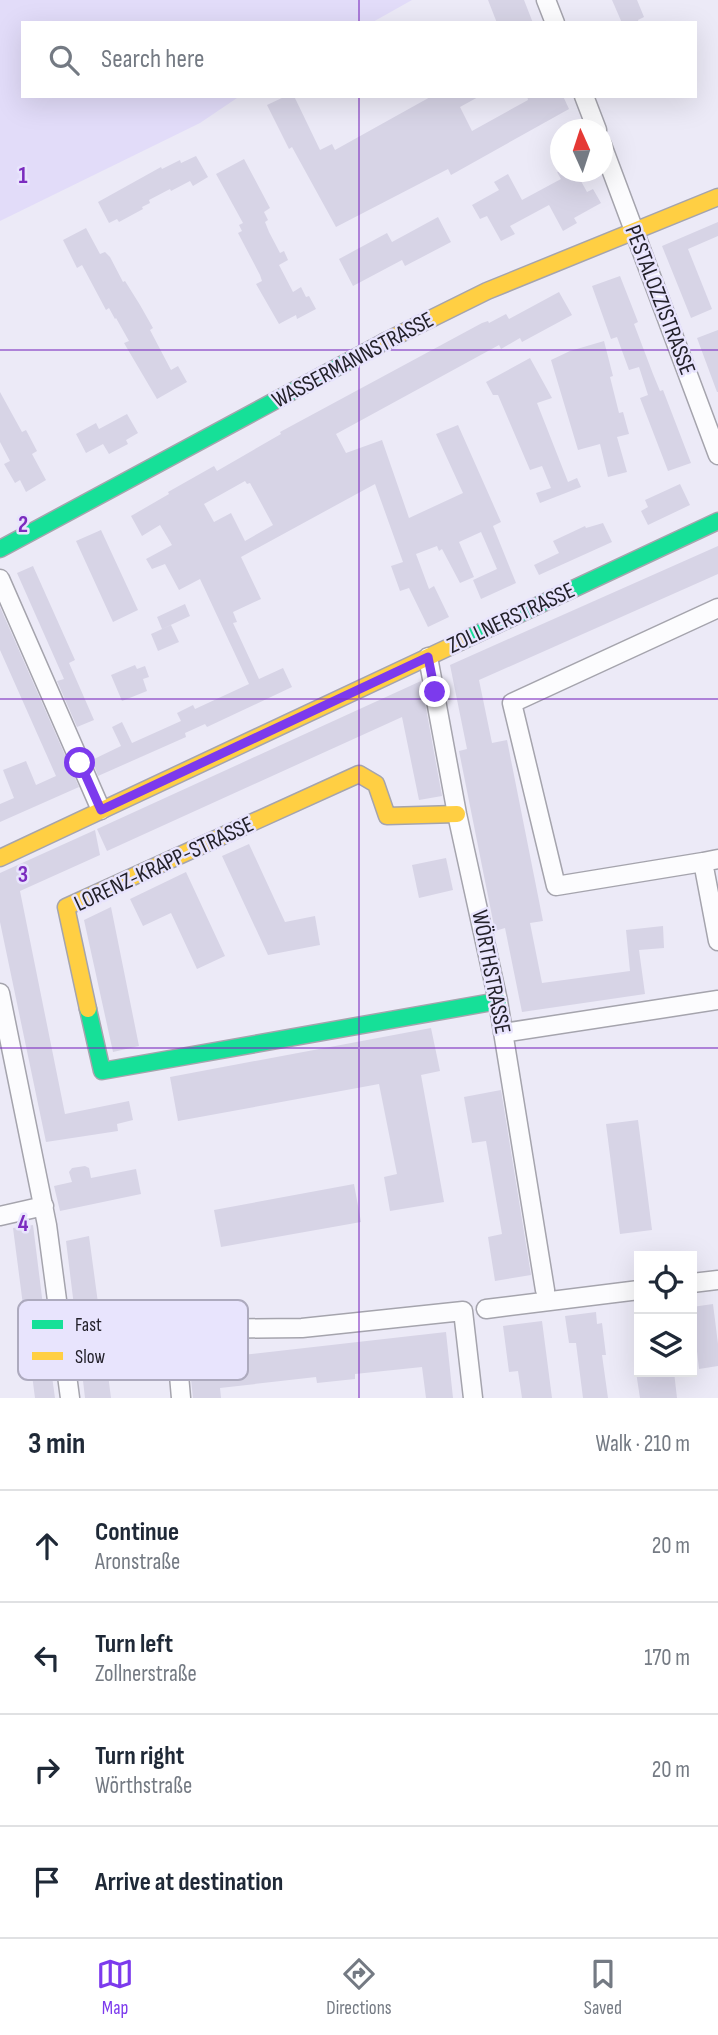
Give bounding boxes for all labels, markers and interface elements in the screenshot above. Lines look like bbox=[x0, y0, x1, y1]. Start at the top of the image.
search box bbox=[21, 21, 697, 98]
icon: search bbox=[45, 41, 83, 79]
text: Search here bbox=[101, 44, 204, 75]
north arrow bbox=[550, 119, 613, 182]
text: 1 bbox=[18, 162, 28, 190]
street label: PESTALOZZISTRASSE bbox=[619, 221, 701, 379]
street label: WASSERMANNSTRASSE bbox=[268, 306, 438, 414]
text: 2 bbox=[18, 511, 28, 539]
street label: ZOLLNERSTRASSE bbox=[443, 576, 579, 660]
route end bbox=[419, 676, 450, 707]
route start bbox=[64, 747, 95, 778]
street label: LORENZ-KRAPP-STRASSE bbox=[70, 810, 258, 918]
text: 3 bbox=[18, 861, 28, 889]
street label: WÖRTHSTRASSE bbox=[465, 908, 517, 1036]
text: 4 bbox=[18, 1210, 29, 1238]
map controls bbox=[634, 1251, 697, 1377]
button: locate bbox=[634, 1251, 697, 1314]
legend bbox=[18, 1300, 248, 1380]
text: Fast bbox=[75, 1314, 102, 1337]
button: layers bbox=[634, 1314, 697, 1377]
text: Slow bbox=[75, 1346, 105, 1369]
text: 3 min bbox=[28, 1426, 85, 1462]
text: Walk · 210 m bbox=[596, 1430, 690, 1458]
text: Continue bbox=[95, 1517, 179, 1548]
icon: ahead bbox=[28, 1527, 66, 1565]
text: 20 m bbox=[652, 1532, 690, 1560]
text: Aronstraße bbox=[95, 1548, 180, 1576]
text: Turn left bbox=[95, 1629, 173, 1660]
icon: left bbox=[28, 1639, 66, 1677]
text: 170 m bbox=[644, 1644, 690, 1672]
text: Zollnerstraße bbox=[95, 1660, 197, 1688]
text: Turn right bbox=[95, 1741, 184, 1772]
icon: right bbox=[28, 1751, 66, 1789]
text: 20 m bbox=[652, 1756, 690, 1784]
text: Wörthstraße bbox=[95, 1772, 192, 1800]
icon: arrive bbox=[28, 1863, 66, 1901]
text: Arrive at destination bbox=[95, 1867, 283, 1898]
tab: Map bbox=[96, 1955, 134, 2020]
tab: Directions bbox=[326, 1955, 392, 2020]
tab: Saved bbox=[584, 1955, 622, 2020]

